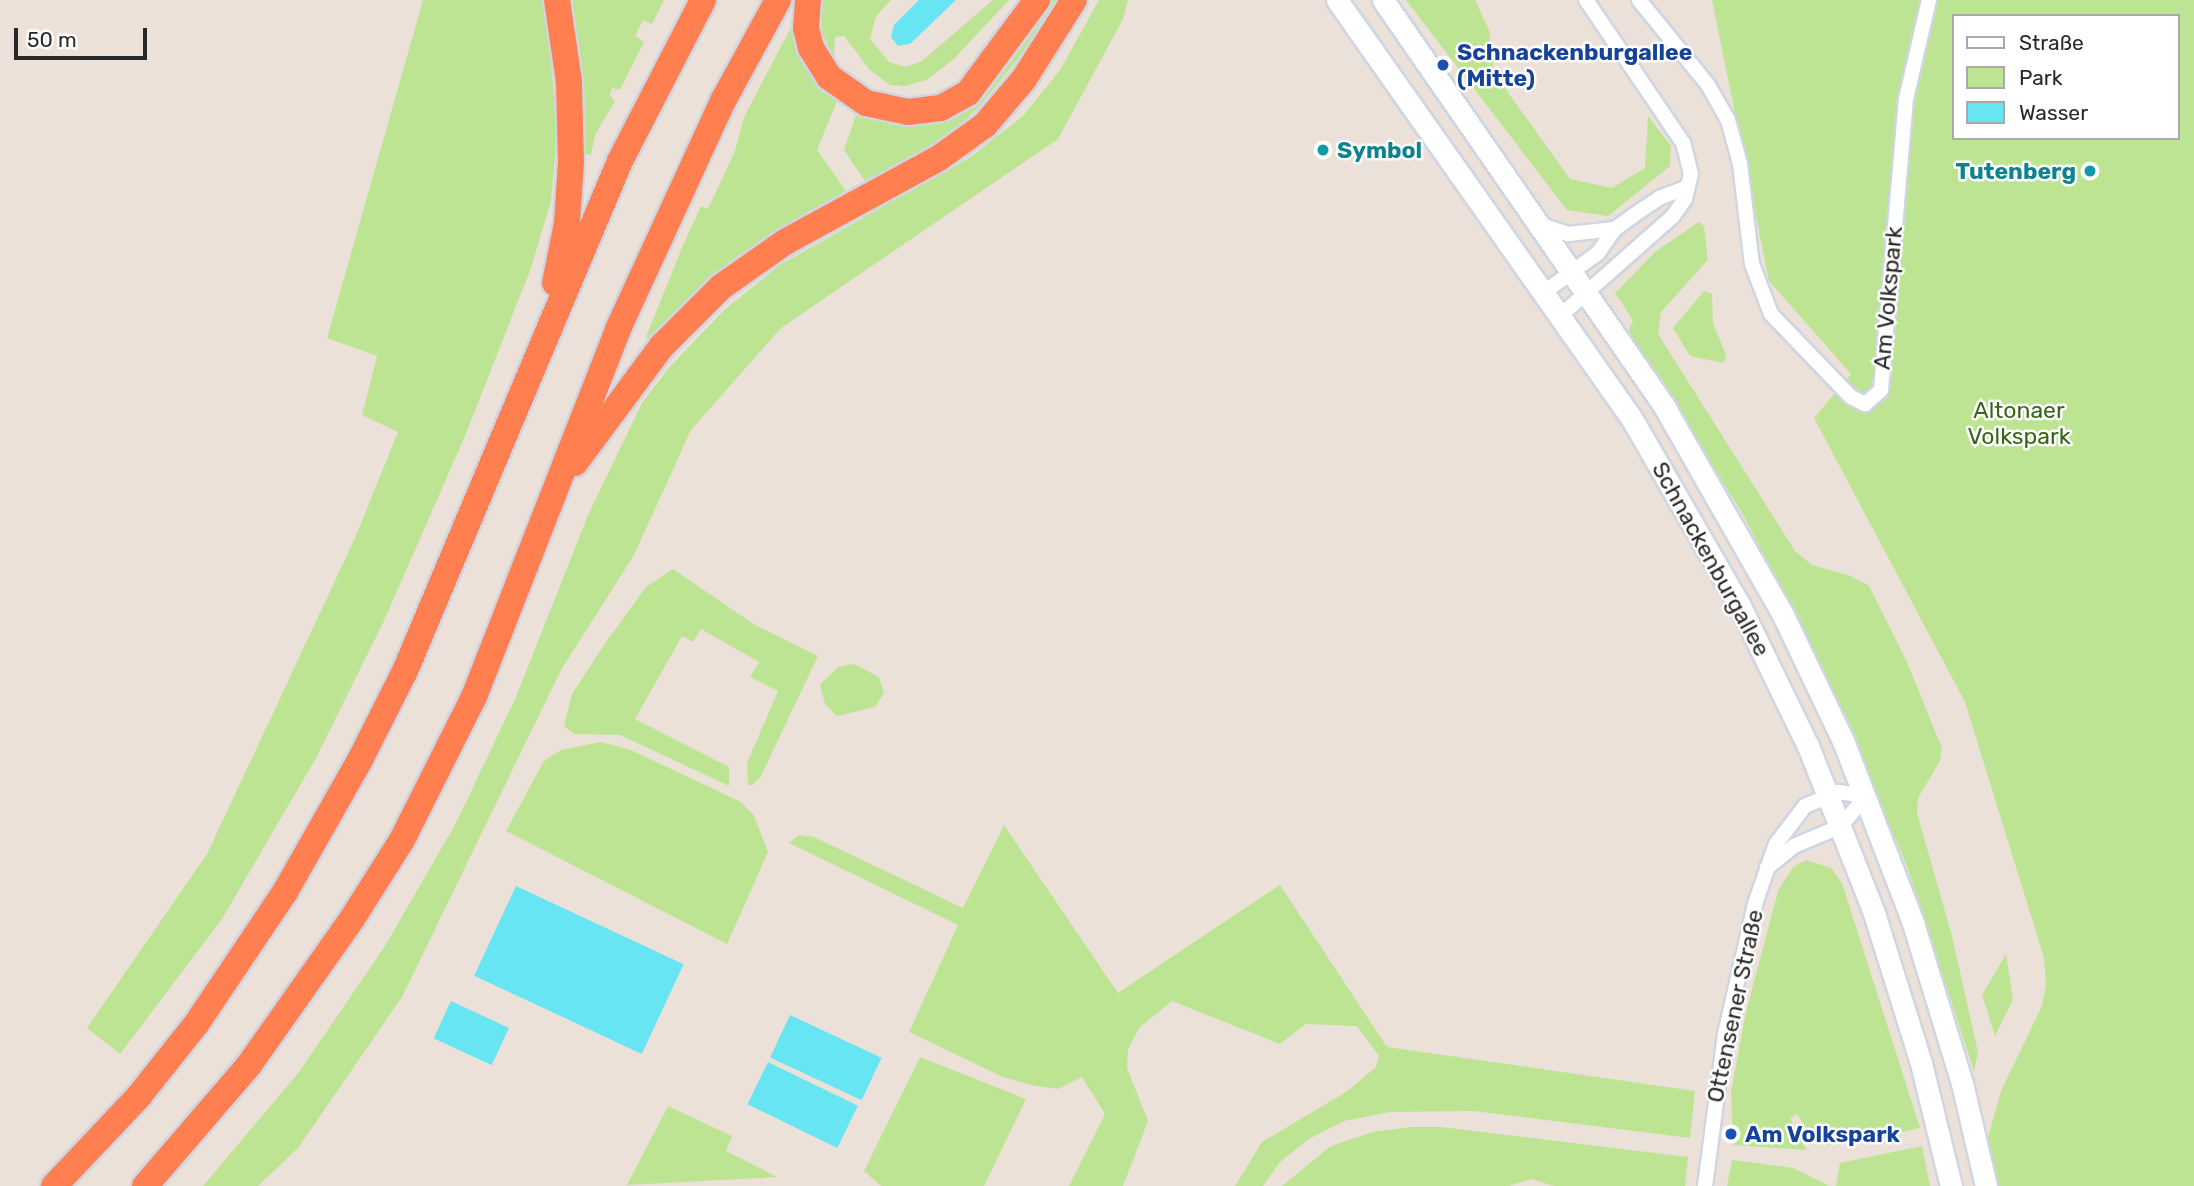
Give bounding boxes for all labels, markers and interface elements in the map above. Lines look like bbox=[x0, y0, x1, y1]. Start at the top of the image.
scale bar bbox=[18, 14, 150, 58]
legend bbox=[1952, 14, 2180, 140]
text: 50 m bbox=[27, 27, 77, 52]
text: Straße bbox=[2019, 30, 2084, 55]
place label: Schnackenburgallee (Mitte) bbox=[1457, 38, 1692, 92]
marker: Schnackenburgallee (Mitte) bbox=[1435, 57, 1451, 73]
text: Park bbox=[2019, 65, 2063, 90]
text: Wasser bbox=[2019, 100, 2088, 125]
place label: Symbol bbox=[1337, 136, 1422, 164]
marker: Symbol bbox=[1315, 142, 1331, 158]
place label: Tutenberg bbox=[1956, 157, 2076, 185]
marker: Tutenberg bbox=[2082, 163, 2098, 179]
street label: Am Volkspark bbox=[1868, 225, 1908, 371]
park label: Altonaer Volkspark bbox=[1967, 396, 2071, 450]
street label: Schnackenburgallee bbox=[1646, 457, 1776, 661]
street label: Ottensener Straße bbox=[1701, 907, 1769, 1105]
place label: Am Volkspark bbox=[1745, 1120, 1901, 1148]
marker: Am Volkspark bbox=[1723, 1126, 1739, 1142]

